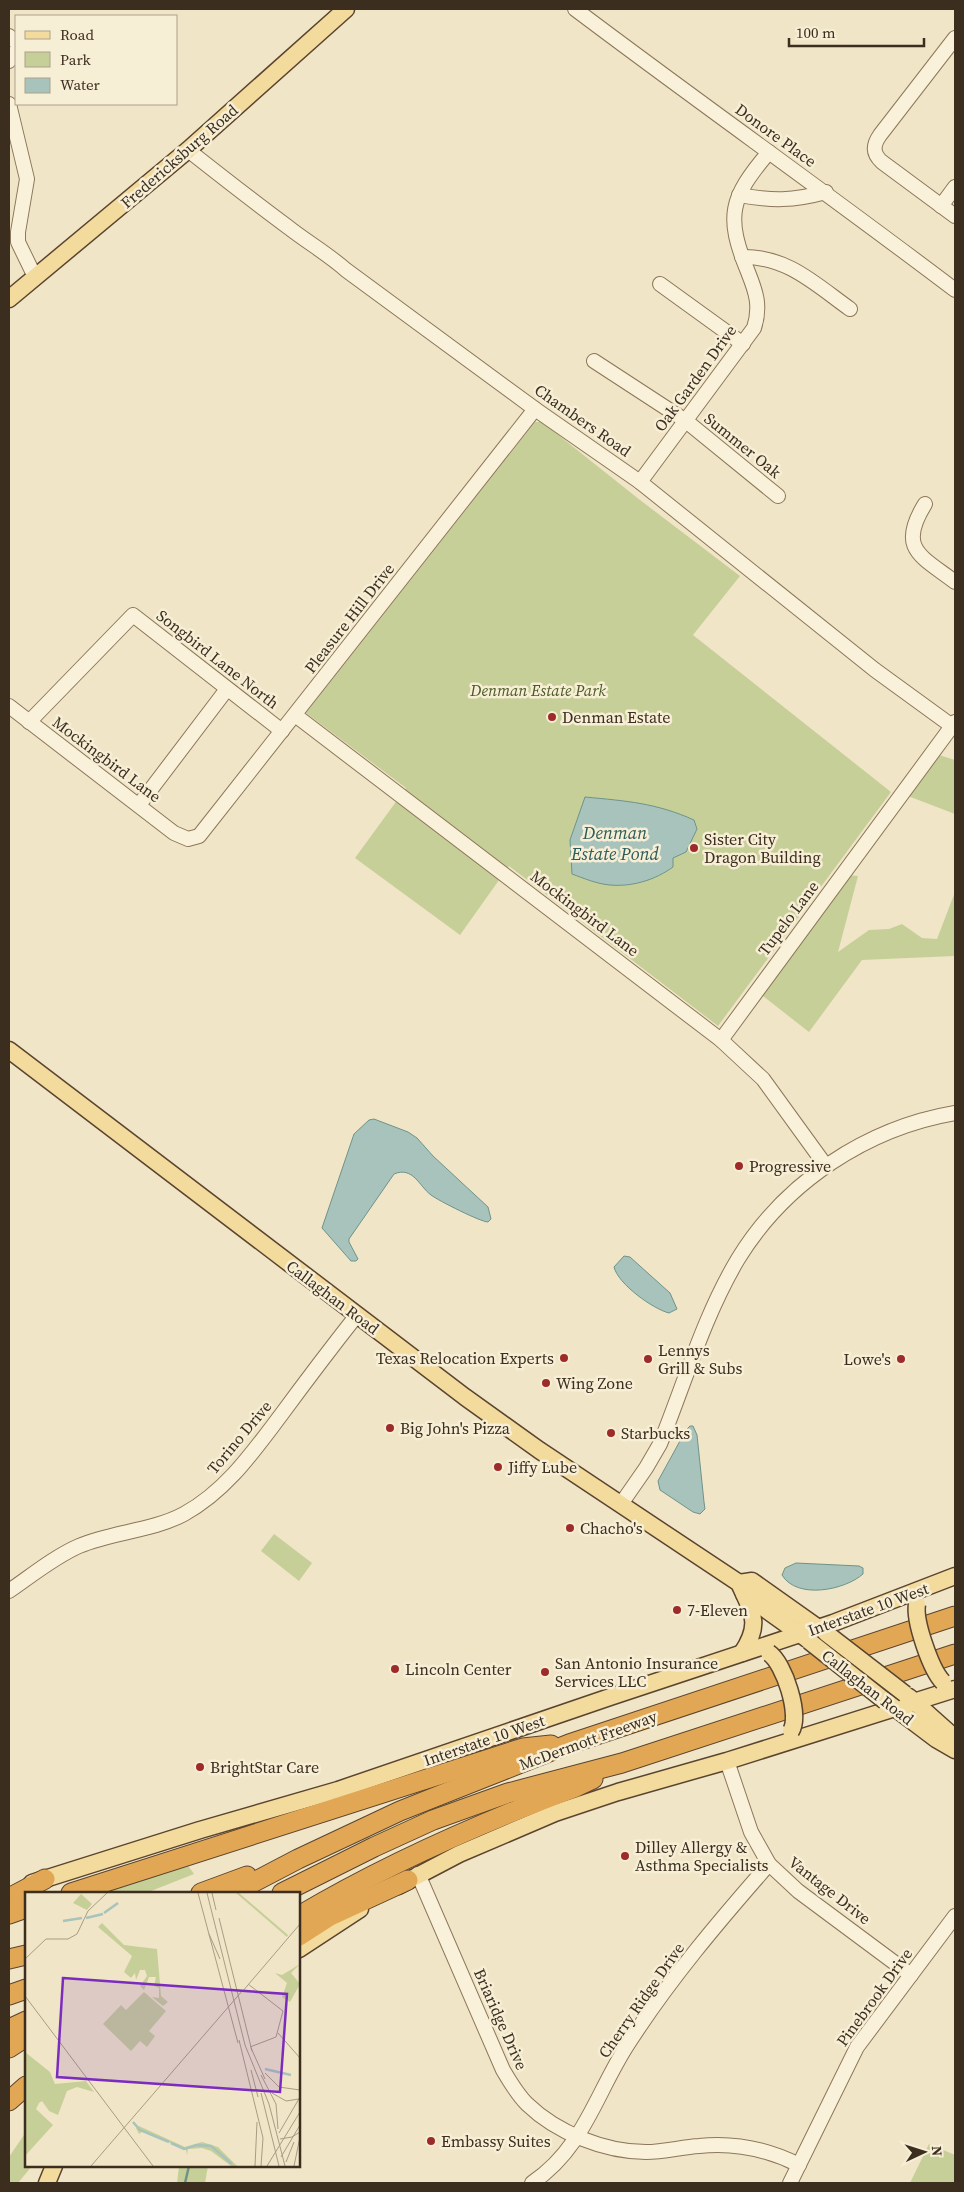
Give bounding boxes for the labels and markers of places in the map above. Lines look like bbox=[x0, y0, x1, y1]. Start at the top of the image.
place label: Denman Estate bbox=[562, 706, 670, 728]
marker: Denman Estate bbox=[546, 711, 558, 723]
place label: Sister City Dragon Building bbox=[704, 828, 821, 868]
marker: Sister City Dragon Building bbox=[688, 842, 700, 854]
place label: Progressive bbox=[749, 1155, 831, 1177]
marker: Progressive bbox=[733, 1160, 745, 1172]
place label: Lennys Grill & Subs bbox=[658, 1339, 743, 1379]
place label: Texas Relocation Experts bbox=[376, 1347, 554, 1369]
place label: Lowe's bbox=[844, 1348, 891, 1370]
marker: Texas Relocation Experts bbox=[558, 1352, 570, 1364]
marker: Lennys Grill & Subs bbox=[642, 1353, 654, 1365]
marker: Lowe's bbox=[895, 1353, 907, 1365]
place label: Wing Zone bbox=[556, 1372, 633, 1394]
marker: Wing Zone bbox=[540, 1377, 552, 1389]
place label: Big John's Pizza bbox=[400, 1417, 511, 1439]
marker: Big John's Pizza bbox=[384, 1422, 396, 1434]
place label: Starbucks bbox=[621, 1422, 690, 1444]
marker: Starbucks bbox=[605, 1427, 617, 1439]
place label: Jiffy Lube bbox=[507, 1456, 577, 1478]
marker: Jiffy Lube bbox=[492, 1461, 504, 1473]
place label: Chacho's bbox=[580, 1517, 643, 1539]
marker: Chacho's bbox=[564, 1522, 576, 1534]
place label: 7-Eleven bbox=[687, 1599, 748, 1621]
marker: 7-Eleven bbox=[671, 1604, 683, 1616]
place label: San Antonio Insurance Services LLC bbox=[555, 1652, 718, 1692]
place label: Lincoln Center bbox=[405, 1658, 512, 1680]
marker: Lincoln Center bbox=[389, 1663, 401, 1675]
marker: San Antonio Insurance Services LLC bbox=[539, 1666, 551, 1678]
place label: BrightStar Care bbox=[210, 1756, 319, 1778]
marker: BrightStar Care bbox=[194, 1761, 206, 1773]
place label: Dilley Allergy & Asthma Specialists bbox=[635, 1836, 769, 1876]
marker: Dilley Allergy & Asthma Specialists bbox=[619, 1850, 631, 1862]
place label: Embassy Suites bbox=[441, 2130, 551, 2152]
marker: Embassy Suites bbox=[425, 2135, 437, 2147]

